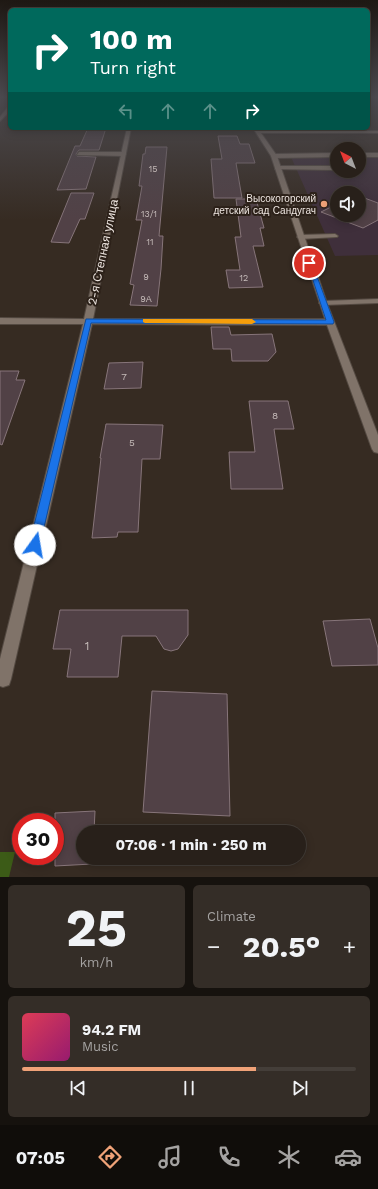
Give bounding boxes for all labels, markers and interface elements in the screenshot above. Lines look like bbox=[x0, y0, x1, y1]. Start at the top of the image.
text: 100 m bbox=[90, 23, 173, 56]
icon: right bbox=[24, 24, 76, 76]
text: Turn right bbox=[90, 57, 176, 78]
icon: left bbox=[115, 100, 137, 122]
icon: ahead bbox=[157, 100, 179, 122]
icon: ahead bbox=[199, 100, 221, 122]
icon: right bbox=[241, 100, 263, 122]
north arrow bbox=[330, 142, 366, 178]
map controls bbox=[330, 142, 366, 222]
house number: 15 bbox=[149, 164, 157, 174]
button: sound bbox=[330, 186, 366, 222]
place label: Высокогорский детский сад Сандугач bbox=[213, 193, 316, 216]
street label: 2-я Степная улица bbox=[85, 198, 121, 306]
marker: Высокогорский детский сад Сандугач bbox=[319, 199, 329, 209]
house number: 13/1 bbox=[141, 209, 157, 219]
house number: 11 bbox=[146, 237, 154, 247]
pin bbox=[292, 246, 326, 280]
icon: arrive bbox=[298, 252, 320, 274]
house number: 9 bbox=[143, 272, 149, 282]
house number: 12 bbox=[240, 273, 248, 283]
house number: 9А bbox=[140, 294, 152, 304]
house number: 7 bbox=[121, 371, 127, 382]
house number: 8 bbox=[272, 410, 278, 421]
house number: 5 bbox=[129, 437, 135, 448]
position arrow bbox=[14, 524, 56, 566]
house number: 1 bbox=[85, 639, 89, 653]
speed limit sign: 30 bbox=[12, 813, 64, 865]
text: 07:06 · 1 min · 250 m bbox=[115, 836, 267, 854]
text: 25 bbox=[66, 898, 127, 959]
text: Climate bbox=[207, 909, 256, 924]
text: 20.5° bbox=[243, 929, 320, 964]
text: − bbox=[207, 934, 220, 959]
text: + bbox=[343, 934, 356, 959]
text: km/h bbox=[80, 955, 113, 970]
text: 94.2 FM bbox=[82, 1021, 141, 1039]
text: Music bbox=[82, 1039, 119, 1054]
icon: previous bbox=[67, 1077, 89, 1099]
icon: pause bbox=[178, 1077, 200, 1099]
icon: next bbox=[289, 1077, 311, 1099]
icon: directions bbox=[96, 1143, 124, 1171]
icon: music bbox=[156, 1143, 184, 1171]
icon: phone bbox=[215, 1143, 243, 1171]
icon: climate bbox=[275, 1143, 303, 1171]
icon: car bbox=[334, 1143, 362, 1171]
text: 07:05 bbox=[16, 1147, 65, 1168]

